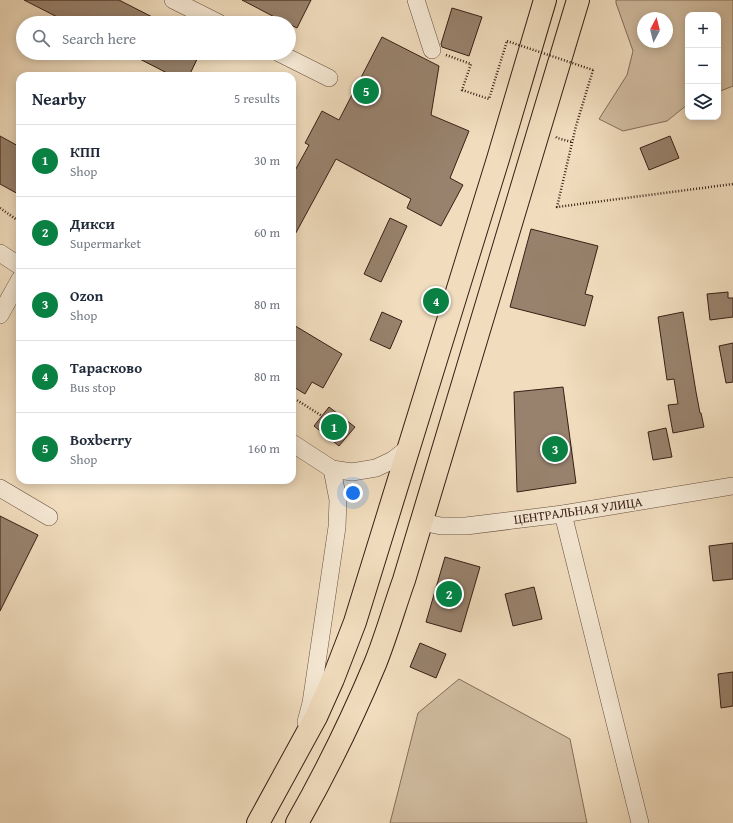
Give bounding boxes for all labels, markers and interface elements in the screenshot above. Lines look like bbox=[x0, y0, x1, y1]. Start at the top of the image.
north arrow bbox=[637, 12, 673, 48]
map controls bbox=[685, 12, 721, 120]
button: + bbox=[685, 12, 721, 48]
search box bbox=[16, 16, 296, 60]
icon: search bbox=[30, 27, 52, 49]
text: Search here bbox=[62, 28, 136, 49]
button: − bbox=[685, 48, 721, 84]
pin: 5 bbox=[353, 76, 379, 106]
button: layers bbox=[685, 84, 721, 120]
text: Nearby bbox=[32, 86, 86, 111]
text: 5 results bbox=[234, 89, 280, 108]
text: КПП bbox=[70, 141, 100, 162]
text: 1 bbox=[42, 151, 48, 170]
text: 30 m bbox=[254, 151, 280, 170]
text: Shop bbox=[70, 162, 97, 181]
text: Дикси bbox=[70, 213, 115, 234]
text: 2 bbox=[42, 223, 48, 242]
text: 60 m bbox=[254, 223, 280, 242]
text: Supermarket bbox=[70, 234, 141, 253]
text: Ozon bbox=[70, 285, 103, 306]
pin: 4 bbox=[423, 286, 449, 316]
text: 3 bbox=[42, 295, 48, 314]
text: 80 m bbox=[254, 295, 280, 314]
text: Shop bbox=[70, 306, 97, 325]
text: Тарасково bbox=[70, 357, 142, 378]
text: 4 bbox=[42, 367, 48, 386]
text: 80 m bbox=[254, 367, 280, 386]
text: Bus stop bbox=[70, 378, 116, 397]
pin: 1 bbox=[321, 412, 347, 442]
text: Boxberry bbox=[70, 429, 132, 450]
pin: 3 bbox=[542, 434, 568, 464]
text: 5 bbox=[42, 439, 48, 458]
text: 160 m bbox=[248, 439, 280, 458]
text: Shop bbox=[70, 450, 97, 469]
your location bbox=[343, 483, 363, 503]
street label: ЦЕНТРАЛЬНАЯ УЛИЦА bbox=[513, 492, 644, 529]
pin: 2 bbox=[436, 579, 462, 609]

